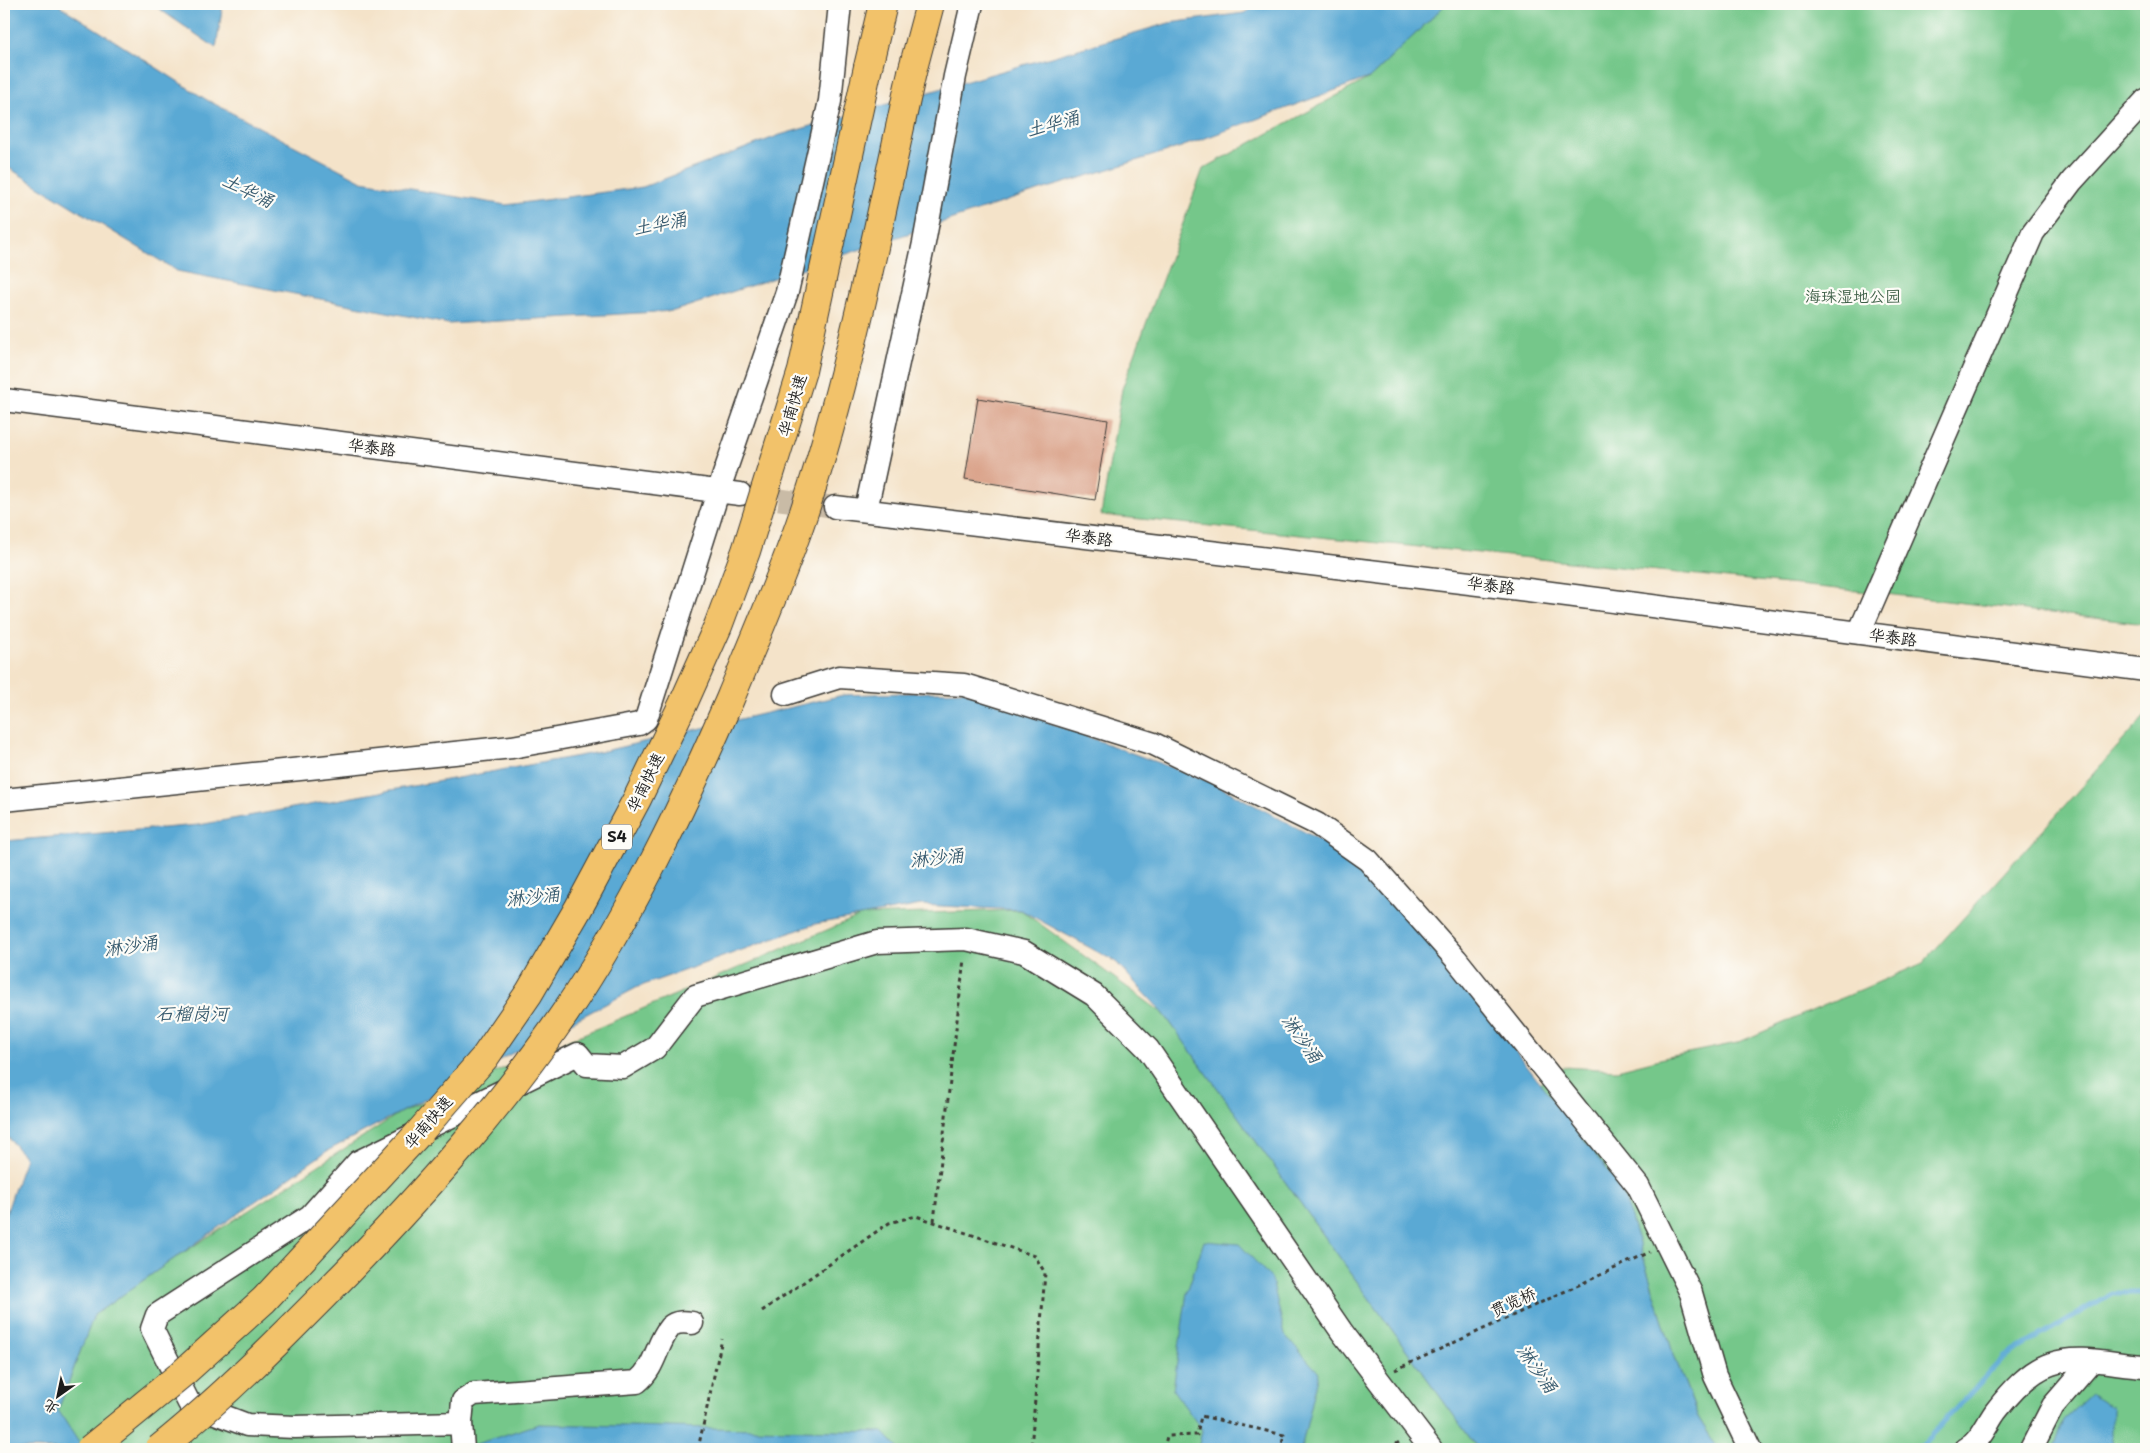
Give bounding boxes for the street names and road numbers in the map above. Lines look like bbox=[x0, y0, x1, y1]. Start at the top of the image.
street label: 华南快速 bbox=[771, 371, 811, 439]
street label: 华泰路 bbox=[347, 431, 397, 461]
street label: 华泰路 bbox=[1064, 521, 1114, 551]
street label: 华泰路 bbox=[1466, 569, 1516, 599]
street label: 华泰路 bbox=[1868, 621, 1918, 651]
street label: 华南快速 bbox=[619, 748, 669, 816]
road number: S4 bbox=[602, 824, 632, 850]
street label: 华南快速 bbox=[397, 1089, 457, 1153]
street label: 贯览桥 bbox=[1486, 1280, 1539, 1322]

